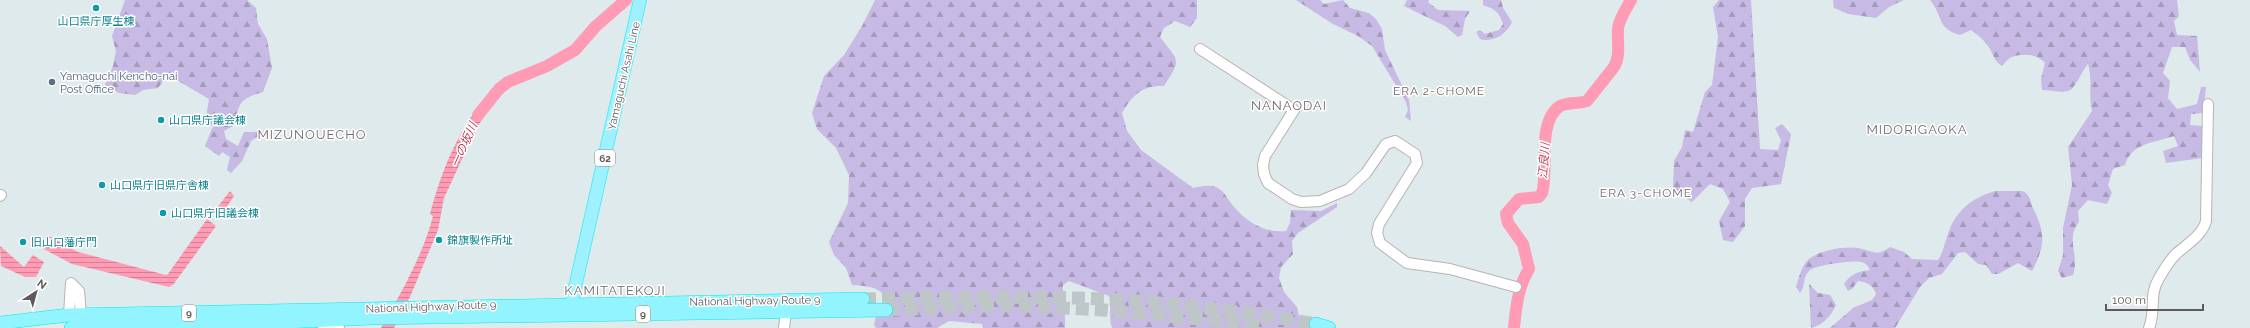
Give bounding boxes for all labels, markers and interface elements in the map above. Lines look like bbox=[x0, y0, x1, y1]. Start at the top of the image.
marker: 山口県庁厚生棟 bbox=[91, 3, 101, 13]
place label: 山口県庁厚生棟 bbox=[58, 15, 135, 28]
street label: Yamaguchi Asahi Line bbox=[605, 20, 643, 131]
place label: Yamaguchi Kencho-nai Post Office bbox=[60, 70, 177, 96]
marker: Yamaguchi Kencho-nai Post Office bbox=[47, 77, 57, 87]
district label: ERA 2-CHOME bbox=[1393, 84, 1485, 98]
district label: NANAODAI bbox=[1251, 98, 1327, 113]
place label: 山口県庁議会棟 bbox=[169, 114, 246, 127]
marker: 山口県庁議会棟 bbox=[156, 115, 166, 125]
water label: 一の坂川 bbox=[448, 118, 481, 170]
district label: MIDORIGAOKA bbox=[1866, 122, 1968, 137]
district label: MIZUNOUECHO bbox=[257, 127, 367, 142]
water label: 江良川 bbox=[1535, 140, 1553, 180]
road number: 62 bbox=[595, 150, 615, 166]
place label: 山口県庁旧県庁舎棟 bbox=[110, 179, 209, 192]
marker: 山口県庁旧県庁舎棟 bbox=[97, 180, 107, 190]
district label: ERA 3-CHOME bbox=[1600, 186, 1692, 200]
place label: 山口県庁旧議会棟 bbox=[171, 207, 259, 220]
marker: 山口県庁旧議会棟 bbox=[158, 208, 168, 218]
place label: 錦旗製作所址 bbox=[447, 234, 513, 247]
marker: 錦旗製作所址 bbox=[434, 235, 444, 245]
place label: 旧山口藩庁門 bbox=[31, 236, 97, 249]
marker: 旧山口藩庁門 bbox=[18, 237, 28, 247]
north arrow bbox=[16, 272, 56, 312]
text: N bbox=[34, 277, 49, 292]
district label: KAMITATEKOJI bbox=[564, 283, 666, 298]
scale bar bbox=[2106, 286, 2203, 312]
street label: National Highway Route 9 bbox=[689, 293, 821, 309]
text: 100 m bbox=[2112, 293, 2146, 307]
street label: National Highway Route 9 bbox=[365, 298, 497, 316]
road number: 9 bbox=[182, 305, 196, 321]
road number: 9 bbox=[636, 306, 650, 322]

